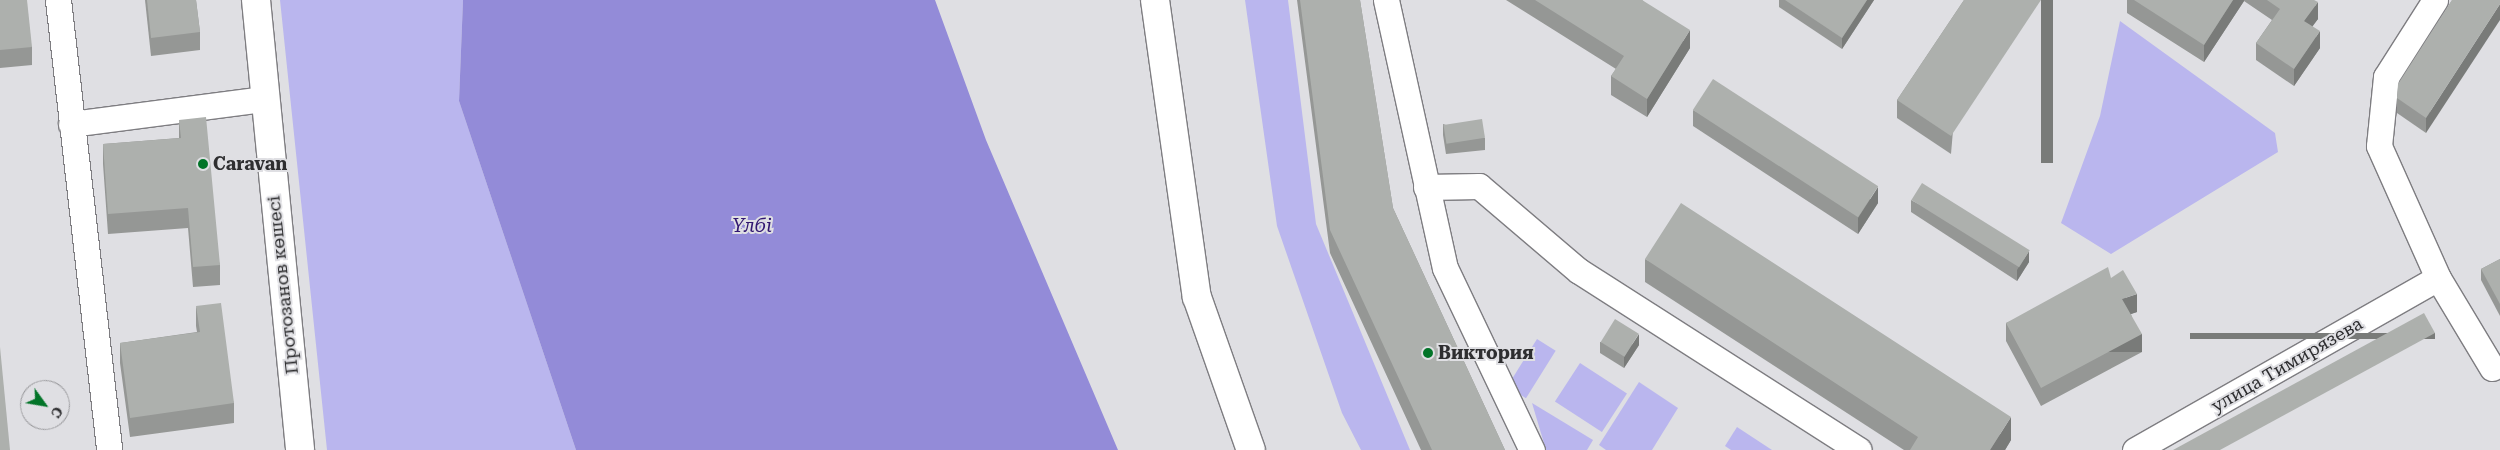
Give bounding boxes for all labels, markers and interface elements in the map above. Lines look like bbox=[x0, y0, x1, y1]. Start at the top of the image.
place label: Caravan bbox=[213, 153, 287, 175]
marker: Caravan bbox=[197, 158, 209, 170]
street label: Протозанов көшесі bbox=[263, 195, 303, 375]
water label: Үлбі bbox=[732, 215, 772, 237]
street label: улица Тимирязева bbox=[2207, 313, 2367, 417]
place label: Виктория bbox=[1438, 342, 1534, 364]
marker: Виктория bbox=[1422, 347, 1434, 359]
north arrow bbox=[20, 380, 70, 430]
text: С bbox=[47, 404, 66, 421]

